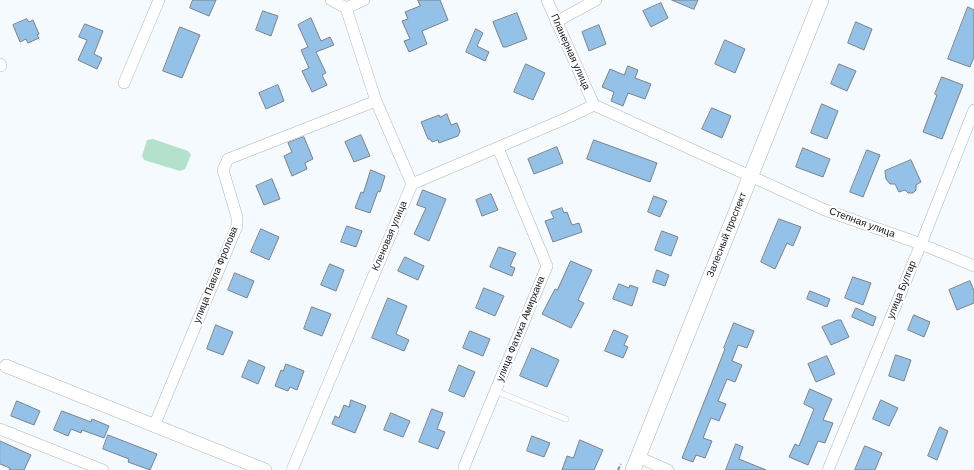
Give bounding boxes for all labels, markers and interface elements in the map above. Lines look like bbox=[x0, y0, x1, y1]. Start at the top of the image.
street label: Планерная улица bbox=[548, 12, 592, 92]
street label: Залесный проспект bbox=[704, 191, 750, 279]
street label: Кленовая улица bbox=[370, 199, 410, 273]
street label: Степная улица bbox=[827, 206, 897, 240]
street label: улица Павла Фролова bbox=[191, 225, 241, 325]
street label: улица Булгар bbox=[885, 259, 919, 321]
street label: улица Фатиха Амирхана bbox=[494, 275, 548, 383]

